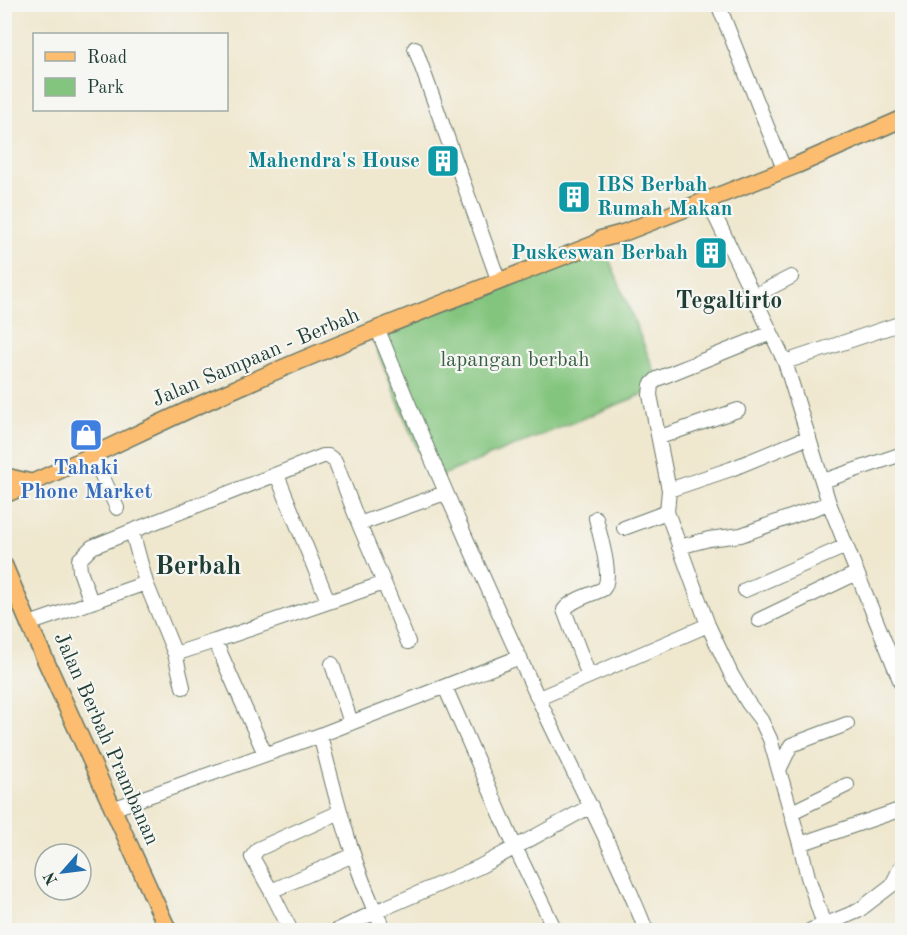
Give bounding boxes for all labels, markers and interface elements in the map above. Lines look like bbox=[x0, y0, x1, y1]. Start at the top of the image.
legend bbox=[33, 33, 228, 111]
text: Road bbox=[87, 49, 127, 67]
text: Park bbox=[87, 79, 124, 97]
building icon: Mahendra's House bbox=[425, 143, 461, 179]
place label: Mahendra's House bbox=[248, 151, 420, 172]
place label: IBS Berbah Rumah Makan bbox=[597, 175, 732, 220]
building icon: IBS Berbah Rumah Makan bbox=[556, 179, 592, 215]
building icon: Puskeswan Berbah bbox=[693, 235, 729, 271]
place label: Puskeswan Berbah bbox=[511, 243, 688, 264]
district label: Tegaltirto bbox=[676, 290, 782, 314]
street label: Jalan Sampaan - Berbah bbox=[149, 305, 363, 411]
park label: lapangan berbah bbox=[440, 350, 590, 371]
shop icon: Tahaki Phone Market bbox=[68, 417, 104, 453]
place label: Tahaki Phone Market bbox=[20, 458, 153, 503]
district label: Berbah bbox=[155, 553, 241, 580]
street label: Jalan Berbah Prambanan bbox=[50, 630, 162, 848]
north arrow bbox=[33, 842, 93, 902]
text: N bbox=[41, 868, 61, 887]

